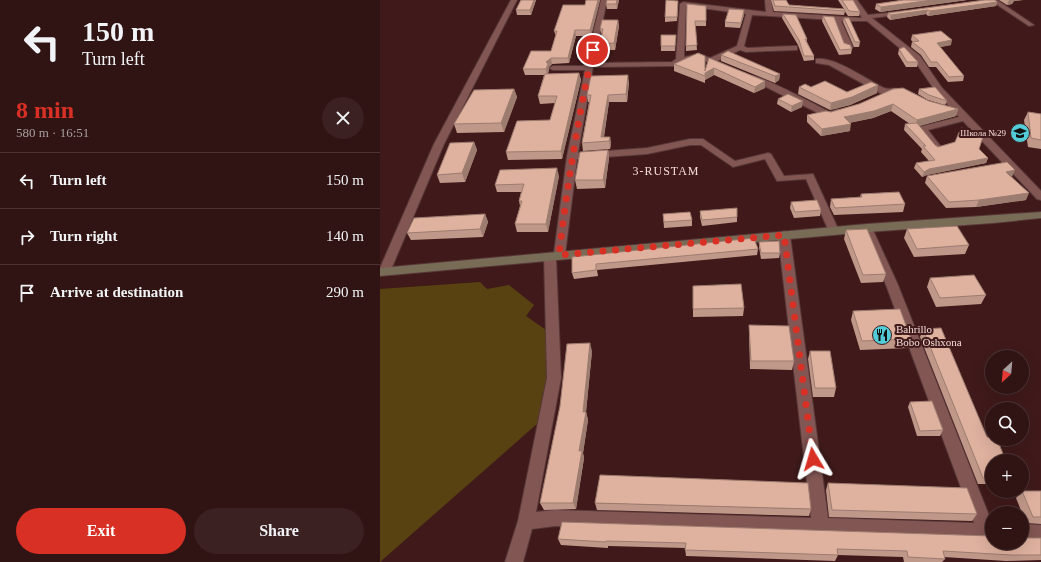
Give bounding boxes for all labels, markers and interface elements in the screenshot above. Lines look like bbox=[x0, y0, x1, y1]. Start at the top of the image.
icon: left bbox=[16, 16, 68, 68]
text: 150 m bbox=[82, 16, 154, 47]
pin bbox=[576, 33, 610, 67]
icon: arrive bbox=[582, 39, 604, 61]
text: Turn left bbox=[82, 49, 145, 69]
text: 8 min bbox=[16, 97, 74, 123]
button: close bbox=[322, 97, 364, 139]
school or university icon: Школа №29 bbox=[1009, 122, 1031, 144]
text: 580 m · 16:51 bbox=[16, 125, 89, 140]
place label: Школа №29 bbox=[960, 128, 1006, 138]
district label: 3-RUSTAM bbox=[632, 164, 700, 178]
icon: left bbox=[16, 170, 38, 192]
text: Turn left bbox=[50, 172, 107, 188]
text: 150 m bbox=[326, 172, 364, 188]
icon: right bbox=[16, 226, 38, 248]
text: Turn right bbox=[50, 228, 117, 244]
text: 140 m bbox=[326, 228, 364, 244]
icon: arrive bbox=[16, 282, 38, 304]
text: Arrive at destination bbox=[50, 284, 183, 300]
text: 290 m bbox=[326, 284, 364, 300]
place label: Bahrillo Bobo Oshxona bbox=[896, 323, 962, 348]
restaurant icon: Bahrillo Bobo Oshxona bbox=[871, 324, 893, 346]
north arrow bbox=[985, 350, 1029, 394]
map controls bbox=[985, 350, 1029, 550]
button: search bbox=[985, 402, 1029, 446]
position arrow bbox=[792, 438, 834, 480]
button: + bbox=[985, 454, 1029, 498]
button: − bbox=[985, 506, 1029, 550]
button: Exit bbox=[16, 508, 186, 554]
button: Share bbox=[194, 508, 364, 554]

